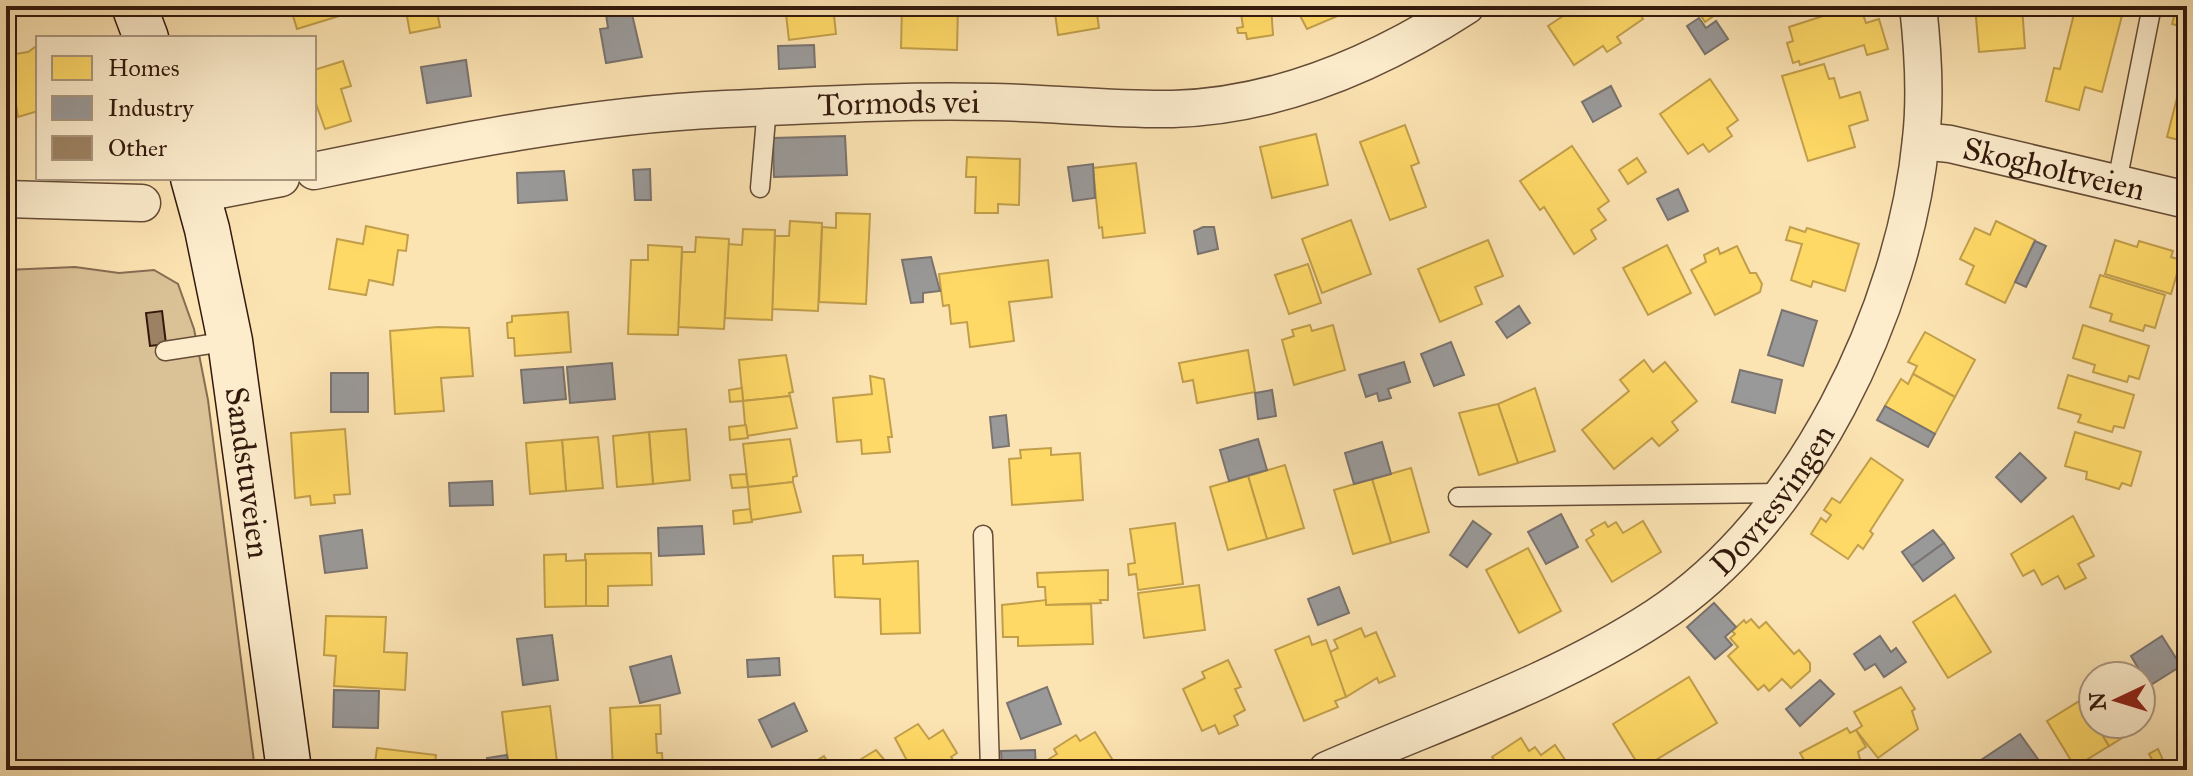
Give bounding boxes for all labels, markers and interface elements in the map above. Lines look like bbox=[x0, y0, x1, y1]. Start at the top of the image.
legend bbox=[36, 36, 316, 180]
text: Homes bbox=[108, 53, 180, 83]
street label: Tormods vei bbox=[817, 82, 980, 124]
text: Industry bbox=[108, 93, 194, 123]
street label: Skogholtveien bbox=[1959, 128, 2149, 209]
text: Other bbox=[108, 133, 167, 163]
street label: Sandstuveien bbox=[217, 384, 279, 561]
street label: Dovresvingen bbox=[1702, 417, 1843, 584]
north arrow bbox=[2077, 660, 2157, 740]
text: N bbox=[2083, 691, 2112, 712]

